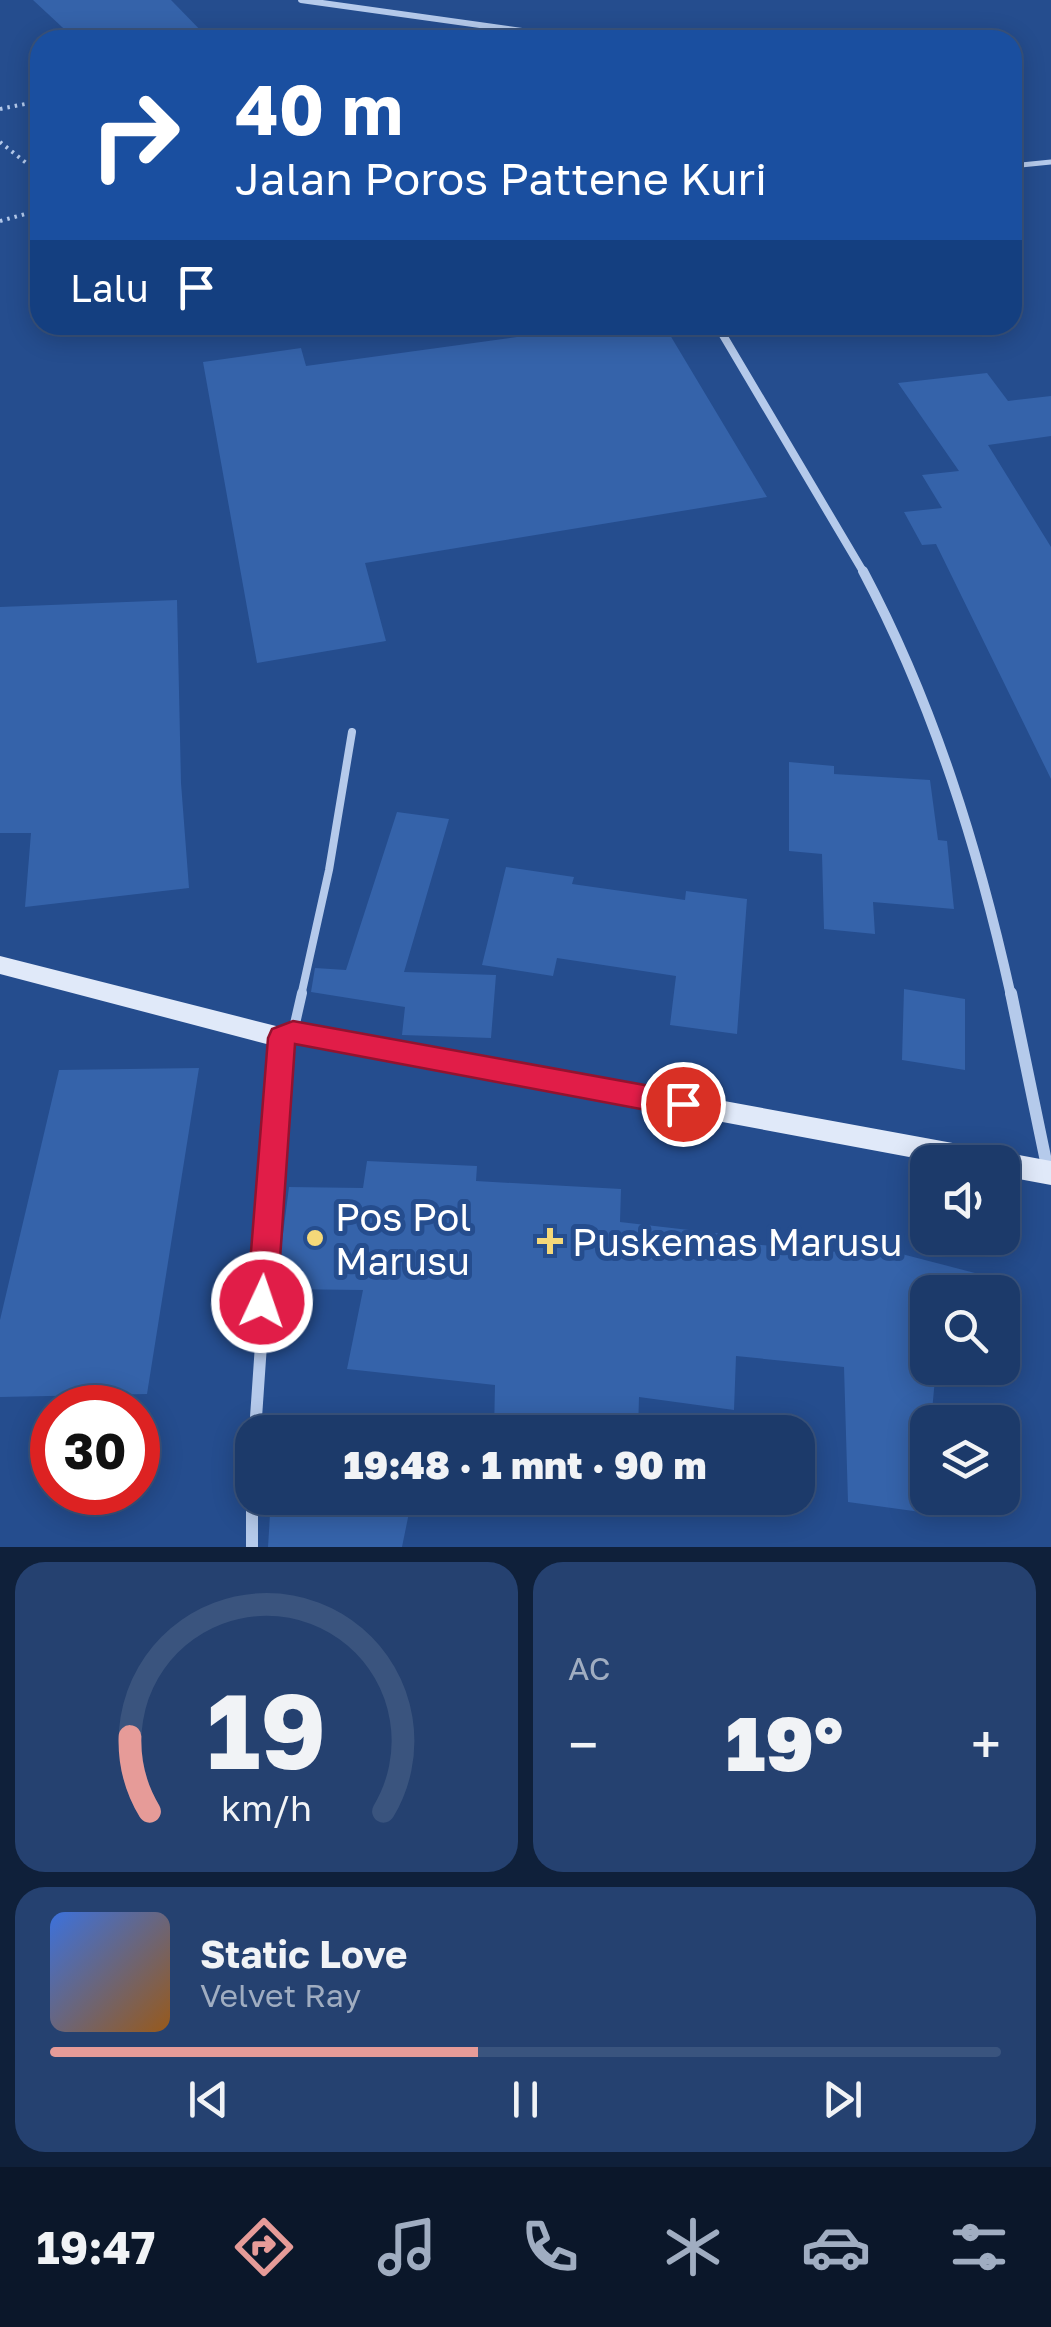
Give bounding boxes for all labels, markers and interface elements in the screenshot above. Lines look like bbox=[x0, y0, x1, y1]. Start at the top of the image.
text: 40 m bbox=[235, 66, 403, 150]
icon: right bbox=[70, 70, 200, 200]
text: Jalan Poros Pattene Kuri bbox=[235, 151, 767, 205]
icon: arrive bbox=[169, 260, 224, 315]
text: Lalu bbox=[70, 265, 149, 310]
pin bbox=[641, 1062, 726, 1147]
icon: arrive bbox=[656, 1077, 711, 1132]
map controls bbox=[910, 1145, 1020, 1515]
button: sound bbox=[910, 1145, 1020, 1255]
place label: Pos Pol Marusu bbox=[335, 1194, 471, 1283]
place label: Puskemas Marusu bbox=[572, 1219, 903, 1264]
marker: Pos Pol Marusu bbox=[304, 1227, 326, 1249]
marker: Puskemas Marusu bbox=[537, 1228, 563, 1254]
position arrow bbox=[210, 1250, 314, 1354]
button: search bbox=[910, 1275, 1020, 1385]
speed limit sign: 30 bbox=[30, 1385, 160, 1515]
button: layers bbox=[910, 1405, 1020, 1515]
text: 19:48 · 1 mnt · 90 m bbox=[344, 1442, 706, 1487]
text: AC bbox=[568, 1649, 611, 1687]
text: 19 bbox=[207, 1667, 326, 1792]
text: 19° bbox=[726, 1697, 843, 1788]
text: − bbox=[568, 1711, 598, 1777]
text: + bbox=[971, 1711, 1001, 1777]
text: km/h bbox=[221, 1786, 312, 1829]
text: Static Love bbox=[200, 1931, 407, 1976]
text: Velvet Ray bbox=[200, 1976, 361, 2014]
icon: previous bbox=[181, 2072, 236, 2127]
icon: pause bbox=[498, 2072, 553, 2127]
icon: next bbox=[815, 2072, 870, 2127]
icon: directions bbox=[229, 2212, 299, 2282]
icon: music bbox=[372, 2212, 442, 2282]
icon: phone bbox=[515, 2212, 585, 2282]
icon: climate bbox=[658, 2212, 728, 2282]
icon: car bbox=[801, 2212, 871, 2282]
icon: filters bbox=[944, 2212, 1014, 2282]
text: 19:47 bbox=[37, 2220, 155, 2274]

